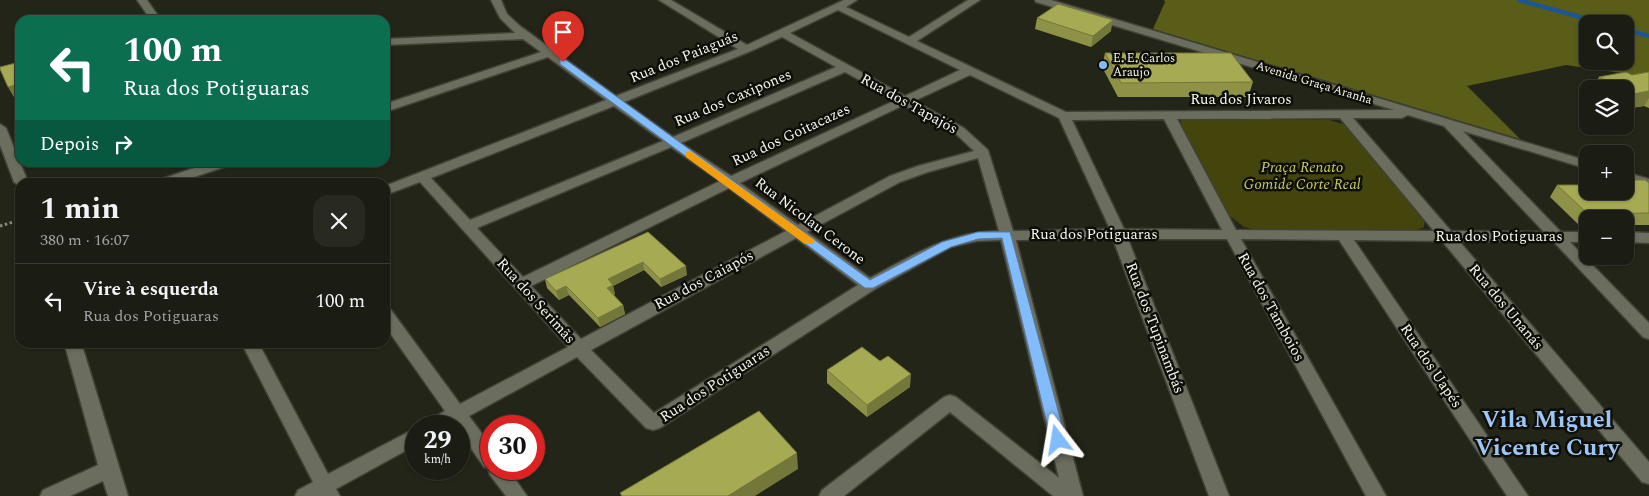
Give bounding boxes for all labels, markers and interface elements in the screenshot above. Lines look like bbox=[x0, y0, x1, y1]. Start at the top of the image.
pin bbox=[542, 11, 584, 62]
map controls bbox=[1579, 15, 1634, 265]
button: search bbox=[1579, 15, 1634, 70]
icon: arrive bbox=[549, 18, 577, 46]
text: 100 m bbox=[123, 24, 222, 77]
street label: Rua dos Paiaguás bbox=[626, 25, 742, 89]
icon: left bbox=[40, 35, 105, 100]
place label: E. E. Carlos Araujo bbox=[1113, 49, 1175, 82]
street label: Avenida Graça Aranha bbox=[1254, 56, 1374, 110]
marker: E. E. Carlos Araujo bbox=[1097, 59, 1109, 71]
street label: Rua dos Caxipones bbox=[671, 63, 795, 133]
street label: Rua dos Tapajós bbox=[856, 68, 962, 140]
text: Rua dos Potiguaras bbox=[123, 72, 310, 105]
button: layers bbox=[1579, 80, 1634, 135]
street label: Rua dos Jivaros bbox=[1190, 88, 1292, 111]
street label: Rua dos Goitacazes bbox=[728, 97, 854, 173]
text: Depois bbox=[40, 130, 99, 159]
icon: right bbox=[109, 130, 137, 158]
button: + bbox=[1579, 145, 1634, 200]
park label: Praça Renato Gomide Corte Real bbox=[1243, 156, 1361, 196]
street label: Rua Nicolau Cerone bbox=[750, 172, 870, 270]
text: 1 min bbox=[40, 186, 120, 232]
button: close bbox=[313, 195, 365, 247]
button: − bbox=[1579, 210, 1634, 265]
street label: Rua dos Potiguaras bbox=[1030, 223, 1158, 246]
street label: Rua dos Potiguaras bbox=[1435, 225, 1563, 248]
text: 380 m · 16:07 bbox=[40, 228, 130, 252]
street label: Rua dos Caiapós bbox=[650, 244, 758, 316]
street label: Rua dos Tamboios bbox=[1231, 248, 1311, 366]
street label: Rua dos Serimãs bbox=[491, 253, 581, 349]
street label: Rua dos Tupinambás bbox=[1119, 259, 1191, 397]
street label: Rua dos Unanás bbox=[1463, 259, 1549, 355]
text: Vire à esquerda bbox=[83, 275, 219, 304]
icon: left bbox=[40, 287, 68, 315]
text: 100 m bbox=[315, 287, 365, 316]
text: Rua dos Potiguaras bbox=[83, 304, 219, 328]
street label: Rua dos Uapés bbox=[1394, 319, 1468, 413]
street label: Rua dos Potiguaras bbox=[655, 340, 775, 428]
district label: Vila Miguel Vicente Cury bbox=[1475, 402, 1621, 466]
position arrow bbox=[1031, 413, 1083, 465]
speed limit sign: 30 bbox=[480, 415, 545, 480]
text: 29 bbox=[423, 422, 452, 460]
text: km/h bbox=[424, 450, 451, 469]

